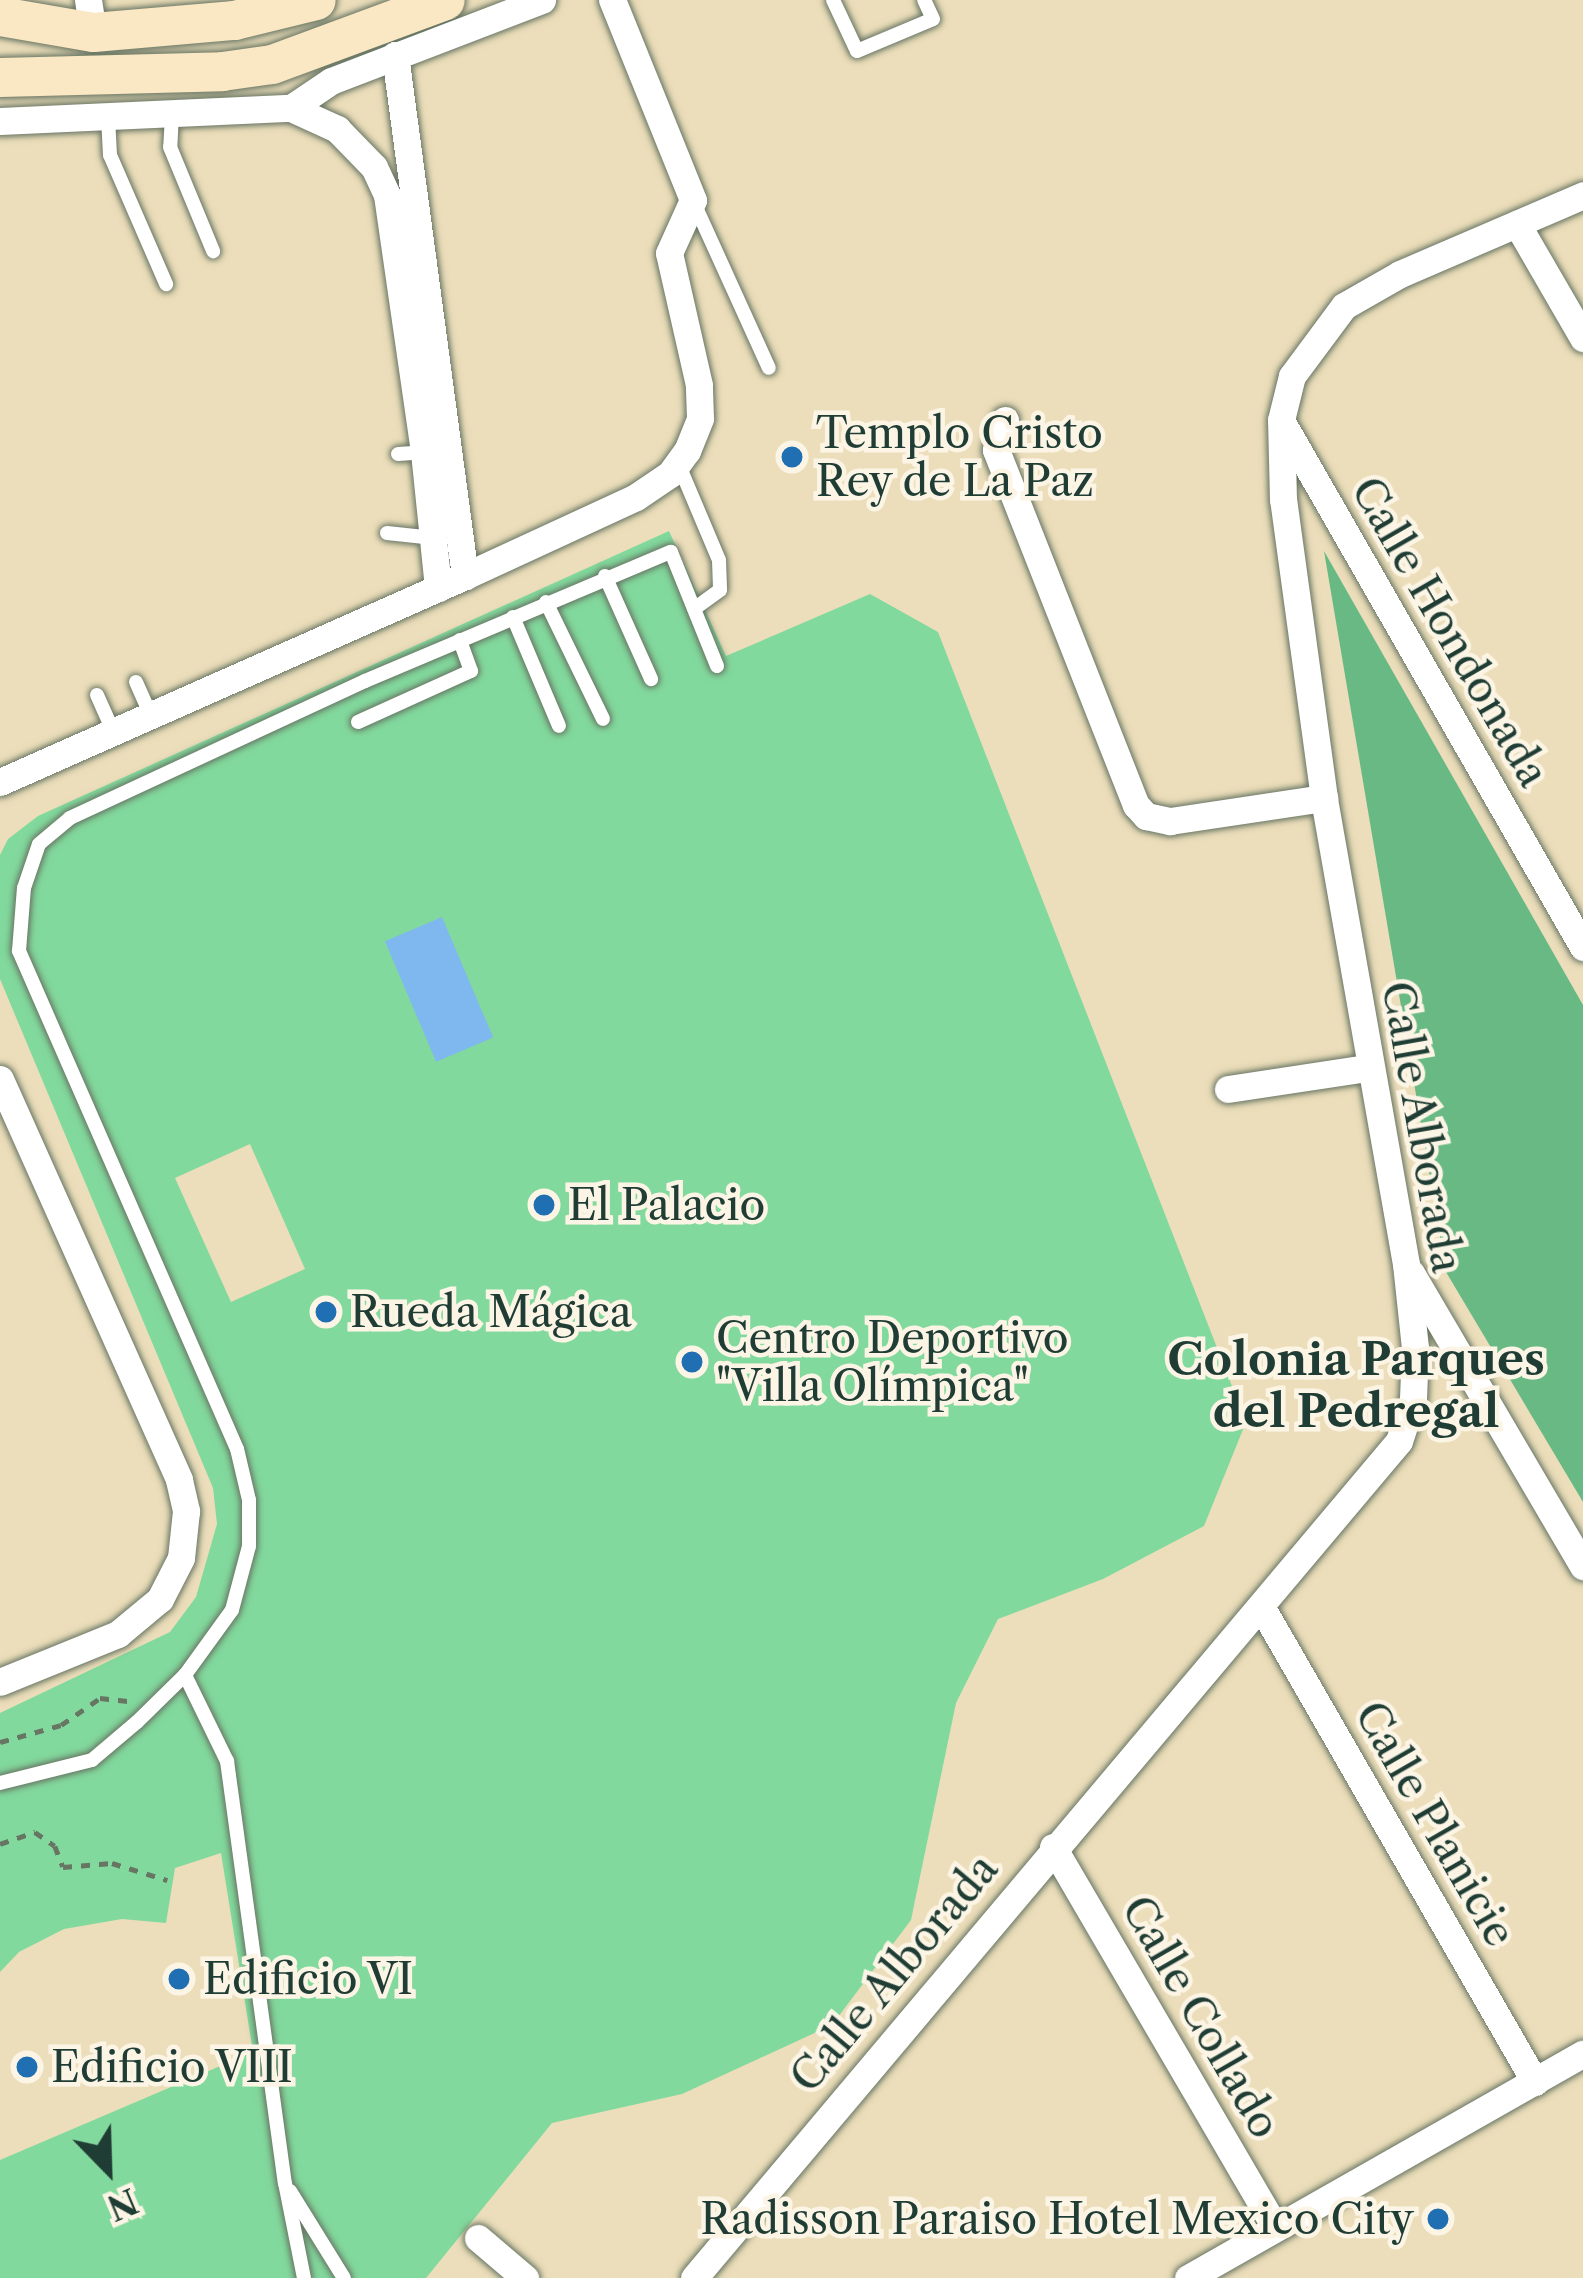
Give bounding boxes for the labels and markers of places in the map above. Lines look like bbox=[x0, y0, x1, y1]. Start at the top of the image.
place label: Templo Cristo Rey de La Paz bbox=[816, 408, 1103, 506]
marker: Templo Cristo Rey de La Paz bbox=[779, 444, 805, 470]
place label: El Palacio bbox=[568, 1180, 765, 1230]
marker: El Palacio bbox=[531, 1192, 557, 1218]
place label: Rueda Mágica bbox=[350, 1287, 632, 1337]
marker: Rueda Mágica bbox=[313, 1299, 339, 1325]
place label: Centro Deportivo "Villa Olímpica" bbox=[716, 1313, 1069, 1412]
marker: Centro Deportivo "Villa Olímpica" bbox=[679, 1349, 705, 1375]
place label: Edificio VI bbox=[203, 1954, 415, 2004]
marker: Edificio VI bbox=[166, 1966, 192, 1992]
place label: Edificio VIII bbox=[51, 2042, 294, 2092]
marker: Edificio VIII bbox=[14, 2054, 40, 2080]
place label: Radisson Paraiso Hotel Mexico City bbox=[700, 2194, 1414, 2244]
marker: Radisson Paraiso Hotel Mexico City bbox=[1425, 2206, 1451, 2232]

